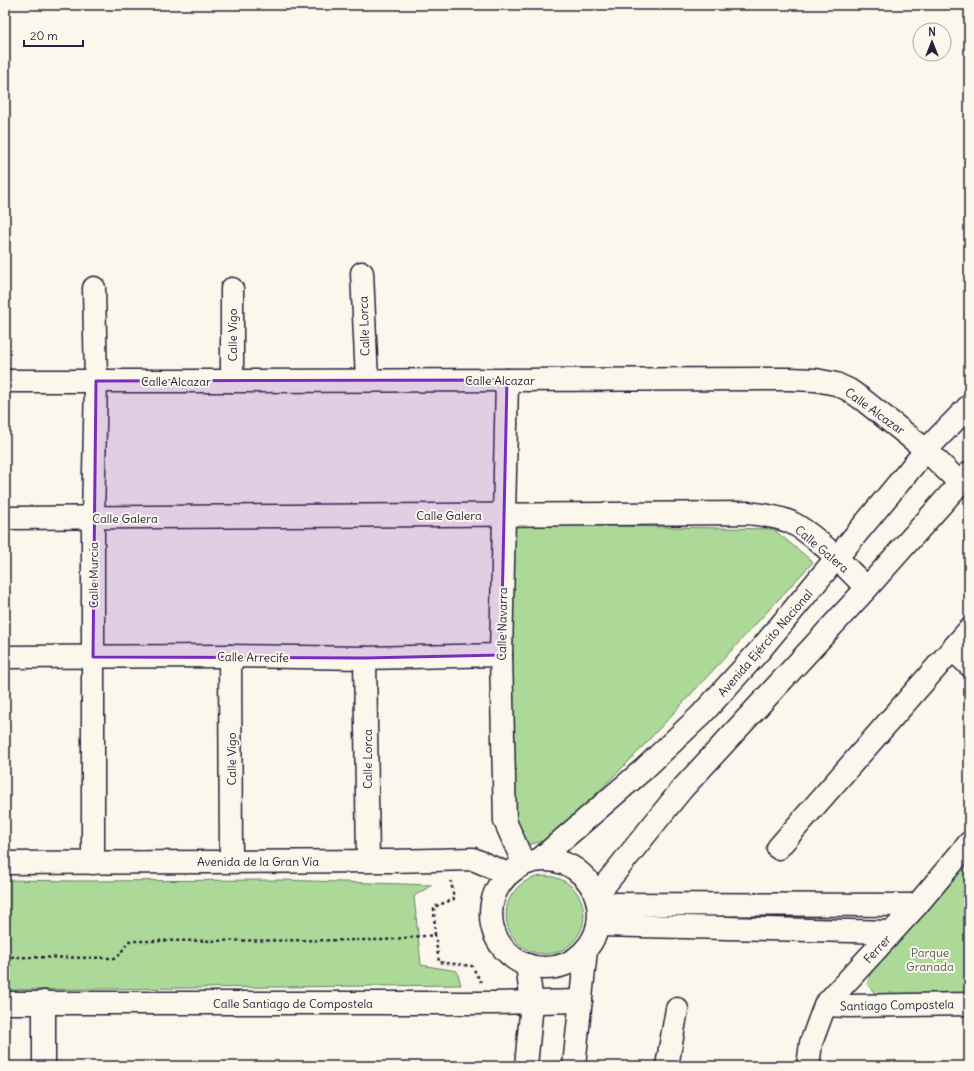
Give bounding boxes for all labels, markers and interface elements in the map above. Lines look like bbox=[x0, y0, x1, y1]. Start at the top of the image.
scale bar bbox=[24, 22, 83, 48]
north arrow bbox=[912, 22, 952, 62]
text: N bbox=[928, 25, 936, 39]
text: 20 m bbox=[30, 28, 58, 43]
street label: Calle Lorca bbox=[355, 296, 373, 356]
street label: Calle Vigo bbox=[225, 308, 240, 361]
street label: Calle Alcazar bbox=[465, 373, 535, 388]
street label: Calle Alcazar bbox=[141, 374, 211, 389]
street label: Calle Alcazar bbox=[842, 384, 908, 438]
street label: Calle Galera bbox=[416, 508, 482, 523]
street label: Calle Galera bbox=[92, 511, 158, 526]
street label: Calle Galera bbox=[792, 522, 852, 576]
street label: Calle Murcia bbox=[86, 542, 101, 608]
street label: Avenida Ejército Nacional bbox=[714, 586, 816, 700]
street label: Calle Navarra bbox=[494, 587, 510, 661]
street label: Calle Arrecife bbox=[217, 649, 289, 665]
street label: Calle Lorca bbox=[360, 729, 375, 789]
street label: Calle Vigo bbox=[224, 732, 239, 785]
street label: Avenida de la Gran Vía bbox=[197, 854, 319, 869]
street label: Ferrer bbox=[860, 932, 894, 966]
park label: Parque Granada bbox=[906, 945, 954, 974]
street label: Calle Santiago de Compostela bbox=[213, 996, 373, 1011]
street label: Santiago Compostela bbox=[840, 997, 954, 1013]

